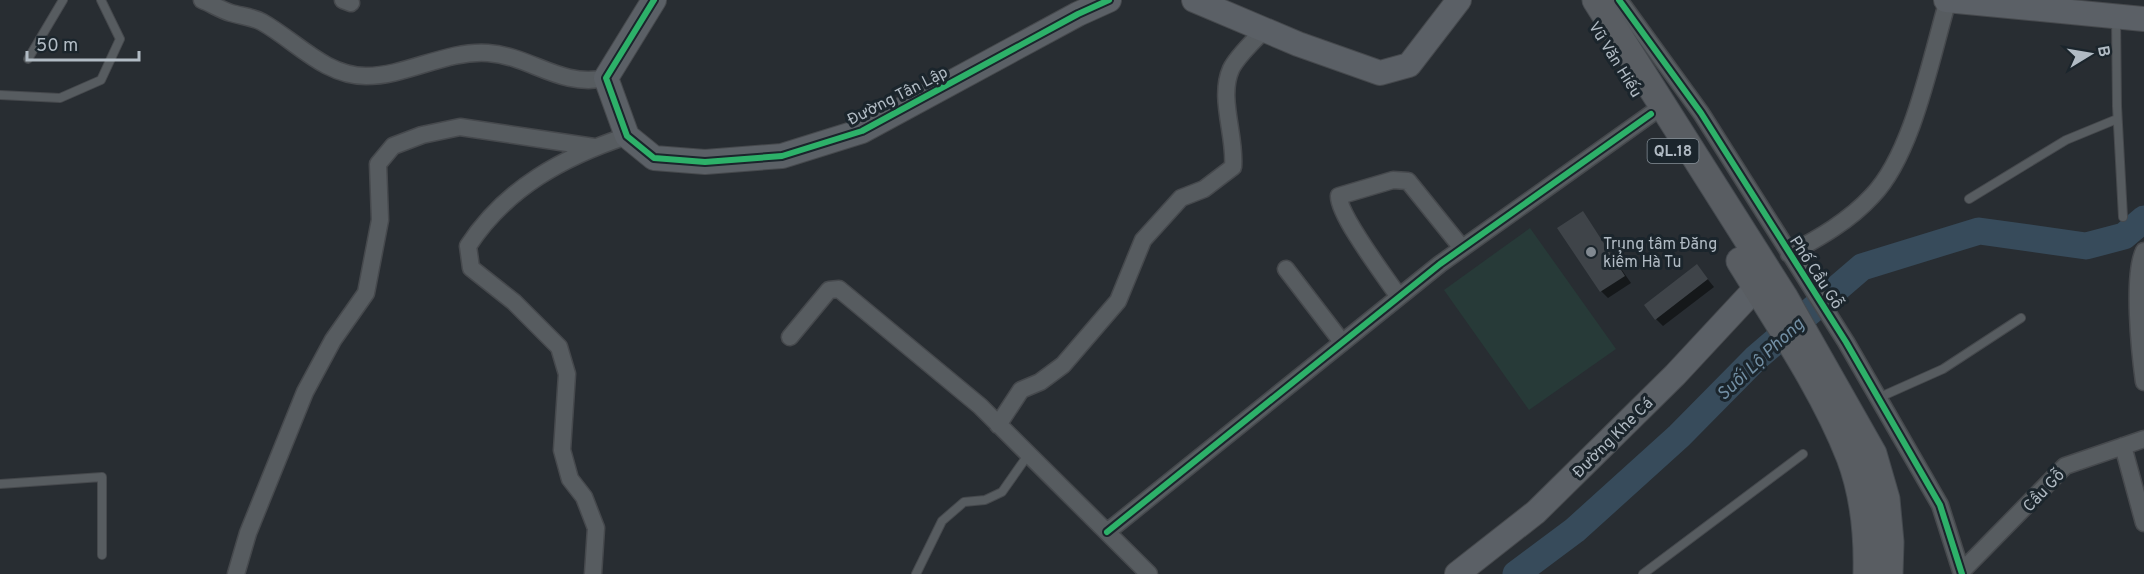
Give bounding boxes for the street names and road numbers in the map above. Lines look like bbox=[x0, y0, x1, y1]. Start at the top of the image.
street label: Vũ Văn Hiếu bbox=[1583, 18, 1646, 102]
street label: Đường Tân Lập bbox=[844, 63, 952, 131]
road number: QL.18 bbox=[1648, 139, 1698, 163]
street label: Phố Cầu Gỗ bbox=[1784, 231, 1848, 314]
street label: Đường Khe Cá bbox=[1569, 394, 1658, 483]
street label: Cầu Gỗ bbox=[2018, 464, 2070, 517]

